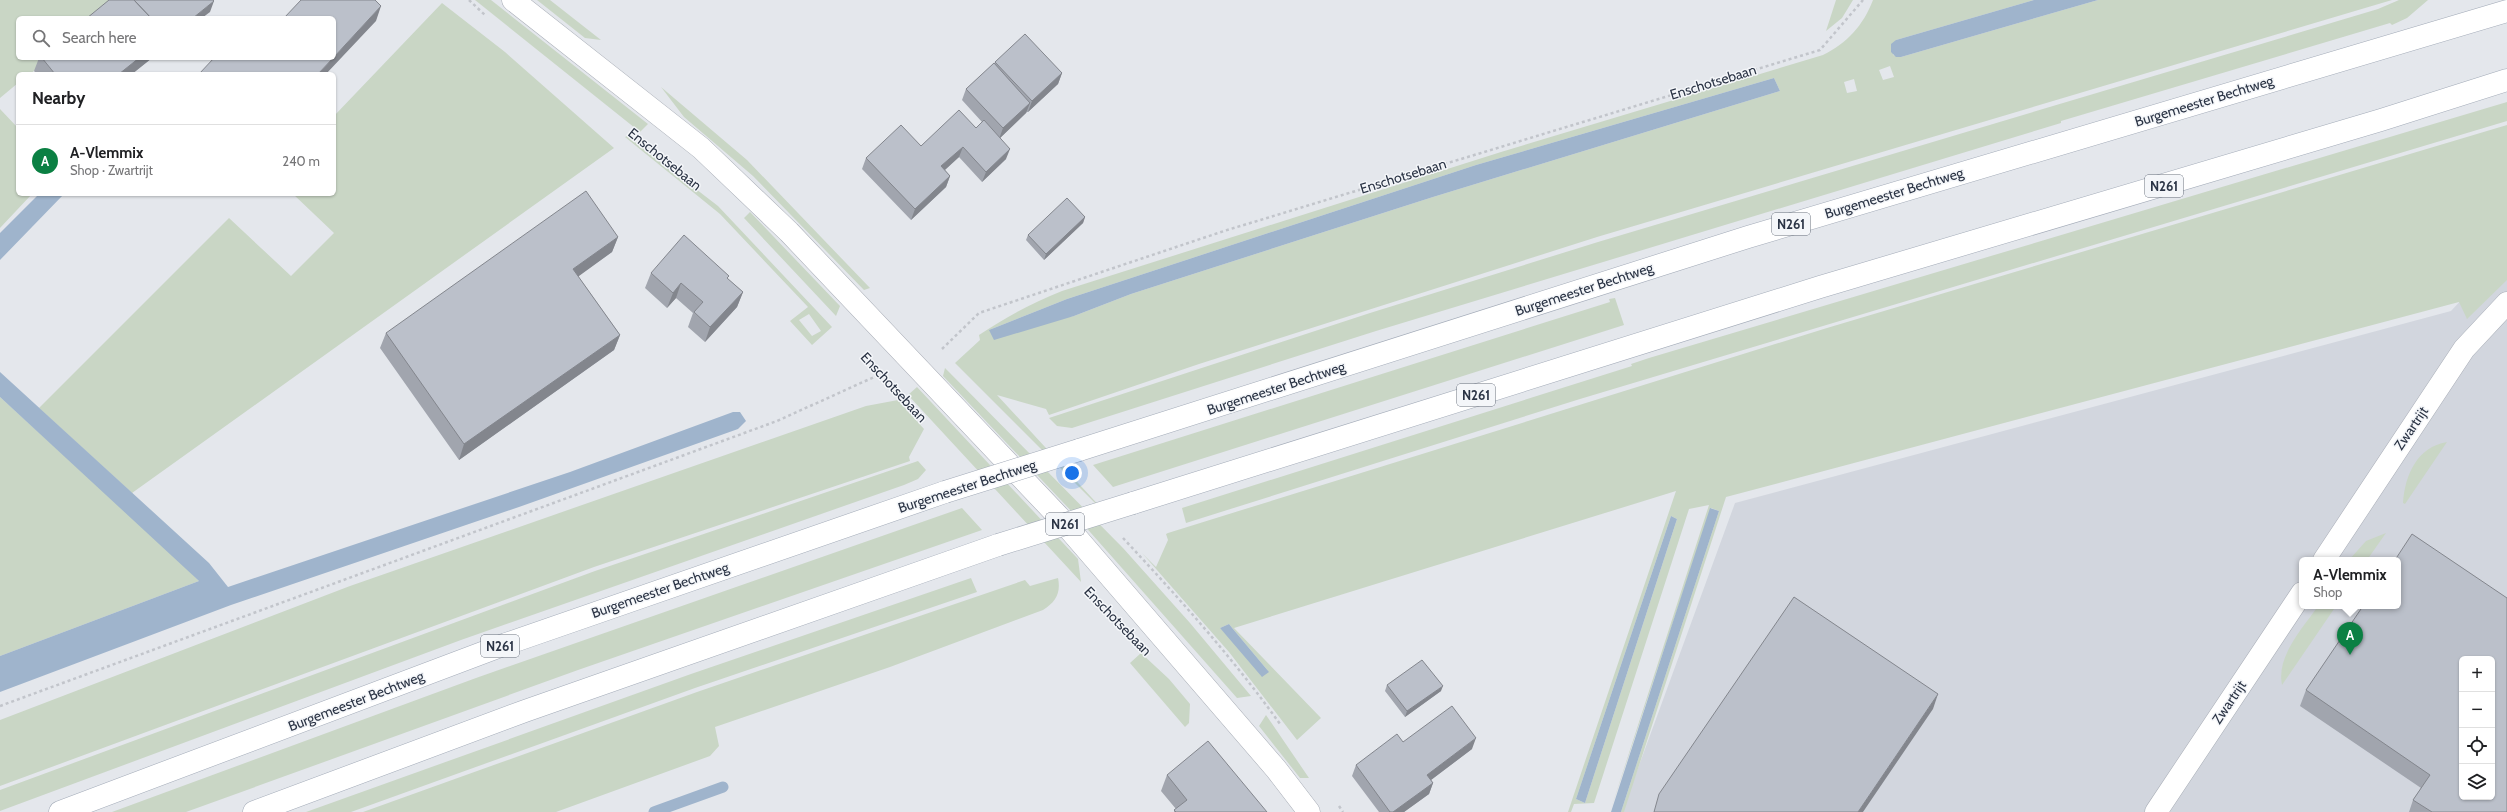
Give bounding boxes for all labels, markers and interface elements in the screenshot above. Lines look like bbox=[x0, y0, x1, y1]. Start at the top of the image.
search box bbox=[16, 16, 336, 60]
icon: search bbox=[30, 27, 52, 49]
text: Search here bbox=[62, 29, 137, 47]
street label: Enschotsebaan bbox=[1668, 60, 1759, 104]
street label: Burgemeester Bechtweg bbox=[2132, 71, 2277, 131]
text: Nearby bbox=[32, 88, 85, 108]
street label: Enschotsebaan bbox=[625, 124, 706, 194]
text: A-Vlemmix bbox=[70, 144, 143, 162]
text: A bbox=[41, 153, 49, 169]
text: 240 m bbox=[282, 153, 320, 169]
street label: Enschotsebaan bbox=[1358, 154, 1449, 198]
text: Shop · Zwartrijt bbox=[70, 162, 153, 178]
street label: Burgemeester Bechtweg bbox=[1822, 163, 1967, 223]
road number: N261 bbox=[2145, 175, 2183, 197]
road number: N261 bbox=[1772, 213, 1810, 235]
street label: Burgemeester Bechtweg bbox=[1513, 258, 1656, 320]
street label: Enschotsebaan bbox=[857, 348, 931, 426]
street label: Burgemeester Bechtweg bbox=[1205, 357, 1348, 419]
road number: N261 bbox=[1457, 384, 1495, 406]
street label: Zwartrijt bbox=[2390, 403, 2432, 453]
street label: Burgemeester Bechtweg bbox=[896, 455, 1039, 517]
your location bbox=[1062, 463, 1082, 483]
road number: N261 bbox=[1046, 513, 1084, 535]
popup bbox=[2299, 557, 2401, 609]
street label: Burgemeester Bechtweg bbox=[589, 558, 732, 622]
text: A-Vlemmix bbox=[2313, 566, 2387, 584]
street label: Enschotsebaan bbox=[1080, 583, 1156, 660]
text: Shop bbox=[2313, 584, 2342, 600]
pin: A bbox=[2337, 622, 2363, 655]
road number: N261 bbox=[481, 635, 519, 657]
map controls bbox=[2459, 656, 2495, 800]
button: + bbox=[2459, 656, 2495, 692]
street label: Burgemeester Bechtweg bbox=[285, 666, 427, 735]
street label: Zwartrijt bbox=[2208, 677, 2250, 727]
button: − bbox=[2459, 692, 2495, 728]
button: locate bbox=[2459, 728, 2495, 764]
button: layers bbox=[2459, 764, 2495, 800]

